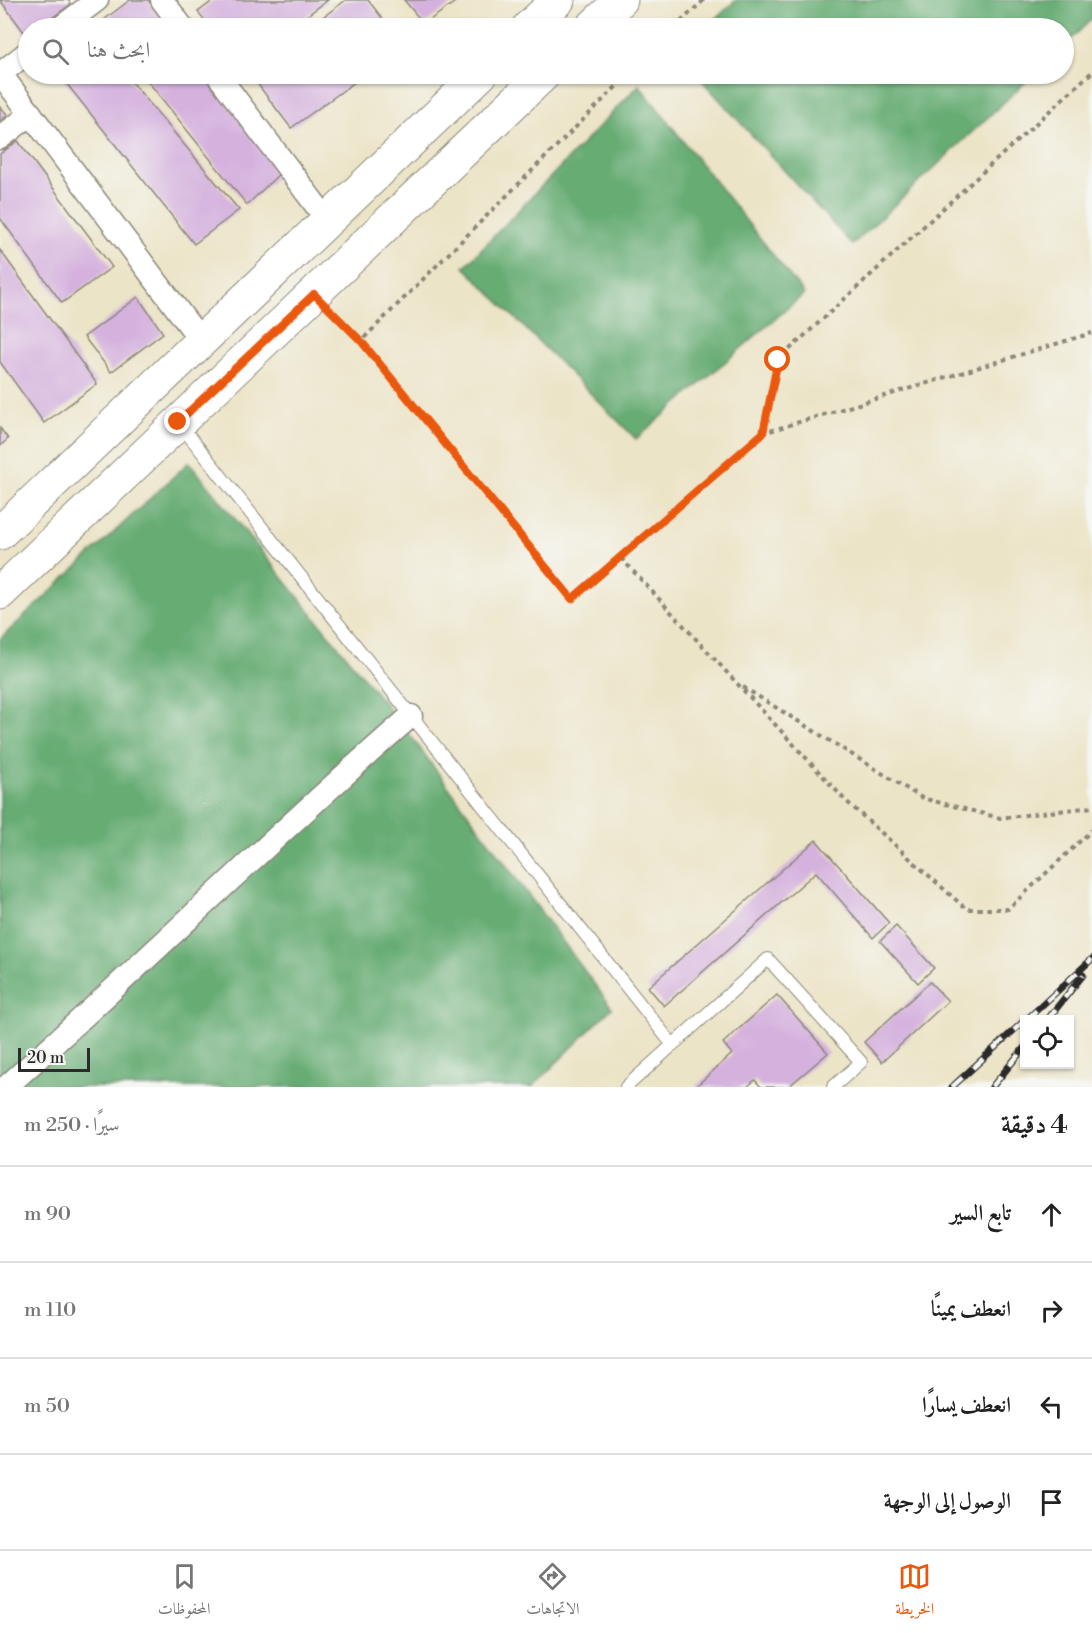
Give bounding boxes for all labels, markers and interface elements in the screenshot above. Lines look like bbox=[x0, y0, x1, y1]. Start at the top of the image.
search box bbox=[18, 18, 1074, 84]
icon: search bbox=[39, 35, 72, 68]
text: ابحث هنا bbox=[87, 37, 150, 64]
route start bbox=[764, 346, 790, 372]
route end bbox=[164, 408, 190, 434]
map controls bbox=[1020, 1015, 1074, 1069]
button: locate bbox=[1020, 1015, 1074, 1069]
scale bar bbox=[18, 1045, 90, 1072]
text: 20 m bbox=[27, 1048, 64, 1068]
text: 4 دقيقة bbox=[1001, 1109, 1068, 1141]
text: سيرًا · 250 m bbox=[24, 1113, 120, 1138]
icon: ahead bbox=[1035, 1198, 1068, 1231]
text: تابع السير bbox=[950, 1200, 1011, 1227]
text: 90 m bbox=[24, 1202, 71, 1227]
icon: right bbox=[1035, 1294, 1068, 1327]
text: انعطف يمينًا bbox=[931, 1296, 1011, 1323]
text: 110 m bbox=[24, 1298, 76, 1323]
icon: left bbox=[1035, 1390, 1068, 1423]
text: انعطف يسارًا bbox=[922, 1392, 1011, 1419]
text: 50 m bbox=[24, 1394, 70, 1419]
icon: arrive bbox=[1035, 1486, 1068, 1519]
text: الوصول إلى الوجهة bbox=[883, 1488, 1011, 1515]
tab: المحفوظات bbox=[158, 1560, 211, 1624]
tab: الاتجاهات bbox=[526, 1560, 580, 1624]
tab: الخريطة bbox=[895, 1560, 934, 1624]

